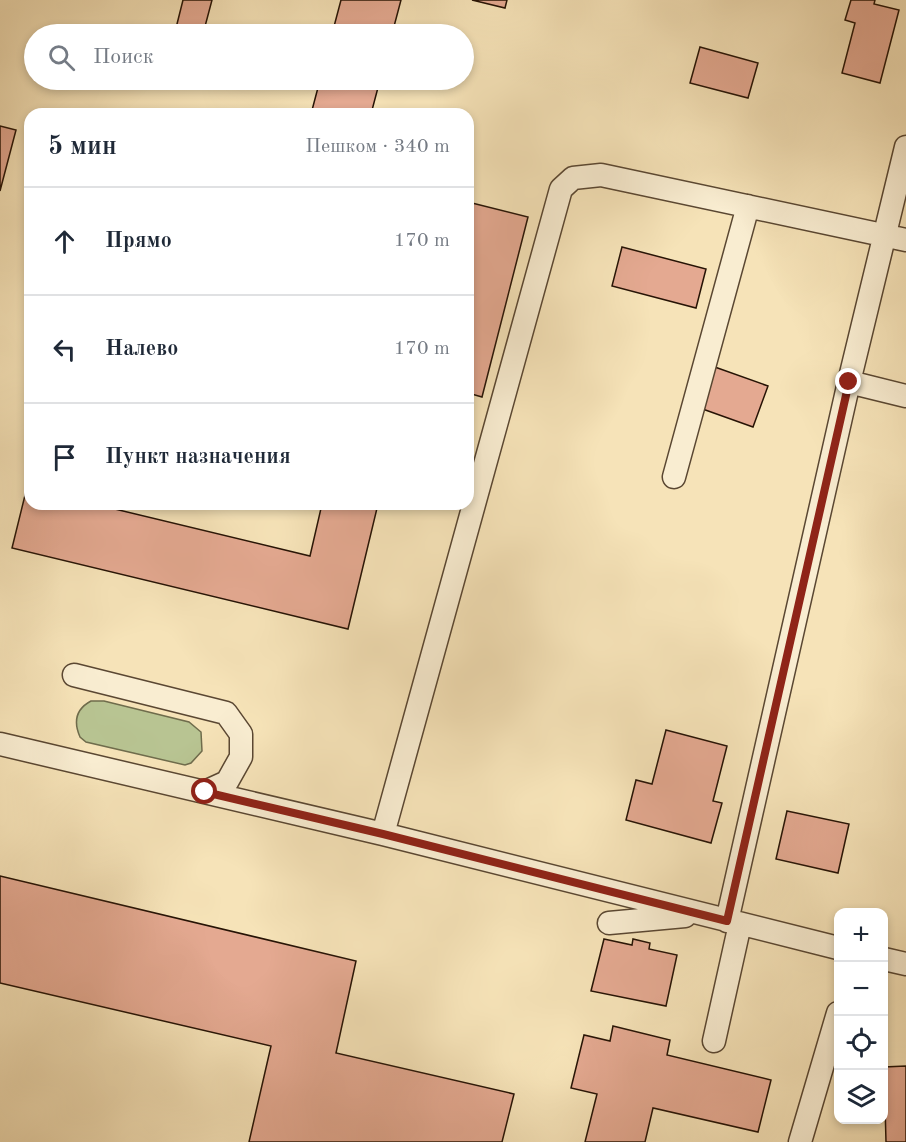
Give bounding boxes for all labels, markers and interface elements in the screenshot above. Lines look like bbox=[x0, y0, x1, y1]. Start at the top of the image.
search box bbox=[24, 24, 474, 90]
icon: search bbox=[45, 41, 78, 74]
text: Поиск bbox=[93, 46, 154, 68]
text: 5 мин bbox=[48, 134, 117, 160]
text: Пешком · 340 m bbox=[305, 137, 450, 157]
icon: ahead bbox=[48, 225, 81, 258]
text: Прямо bbox=[105, 230, 172, 252]
text: 170 m bbox=[394, 231, 450, 251]
icon: left bbox=[48, 333, 81, 366]
text: Налево bbox=[105, 338, 178, 360]
text: 170 m bbox=[394, 339, 450, 359]
route end bbox=[835, 368, 861, 394]
icon: arrive bbox=[48, 441, 81, 474]
text: Пункт назначения bbox=[105, 446, 291, 468]
route start bbox=[191, 778, 217, 804]
map controls bbox=[834, 908, 888, 1124]
button: + bbox=[834, 908, 888, 962]
button: − bbox=[834, 962, 888, 1016]
button: locate bbox=[834, 1016, 888, 1070]
button: layers bbox=[834, 1070, 888, 1124]

